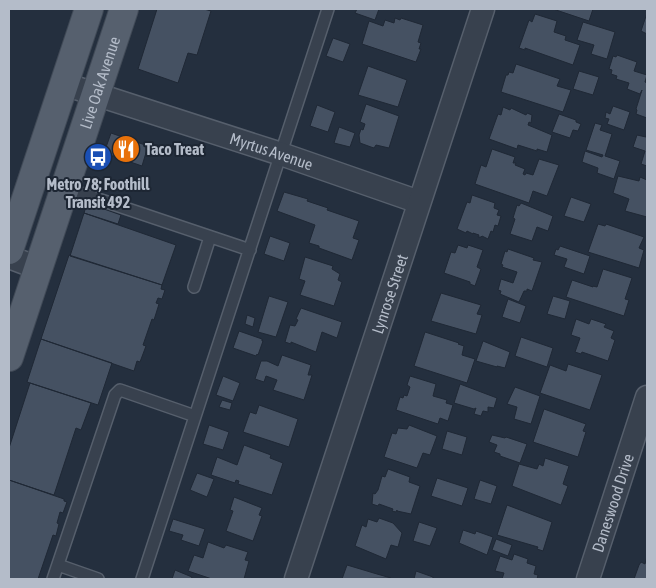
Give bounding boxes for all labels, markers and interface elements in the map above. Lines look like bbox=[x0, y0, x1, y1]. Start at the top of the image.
street label: Live Oak Avenue bbox=[76, 34, 123, 131]
street label: Myrtus Avenue bbox=[228, 129, 315, 173]
restaurant icon: Taco Treat bbox=[111, 134, 141, 164]
place label: Taco Treat bbox=[145, 140, 204, 158]
bus stop icon: Metro 78; Foothill Transit 492 bbox=[83, 142, 113, 172]
place label: Metro 78; Foothill Transit 492 bbox=[47, 175, 150, 211]
street label: Lynrose Street bbox=[368, 252, 411, 336]
street label: Daneswood Drive bbox=[588, 451, 637, 554]

